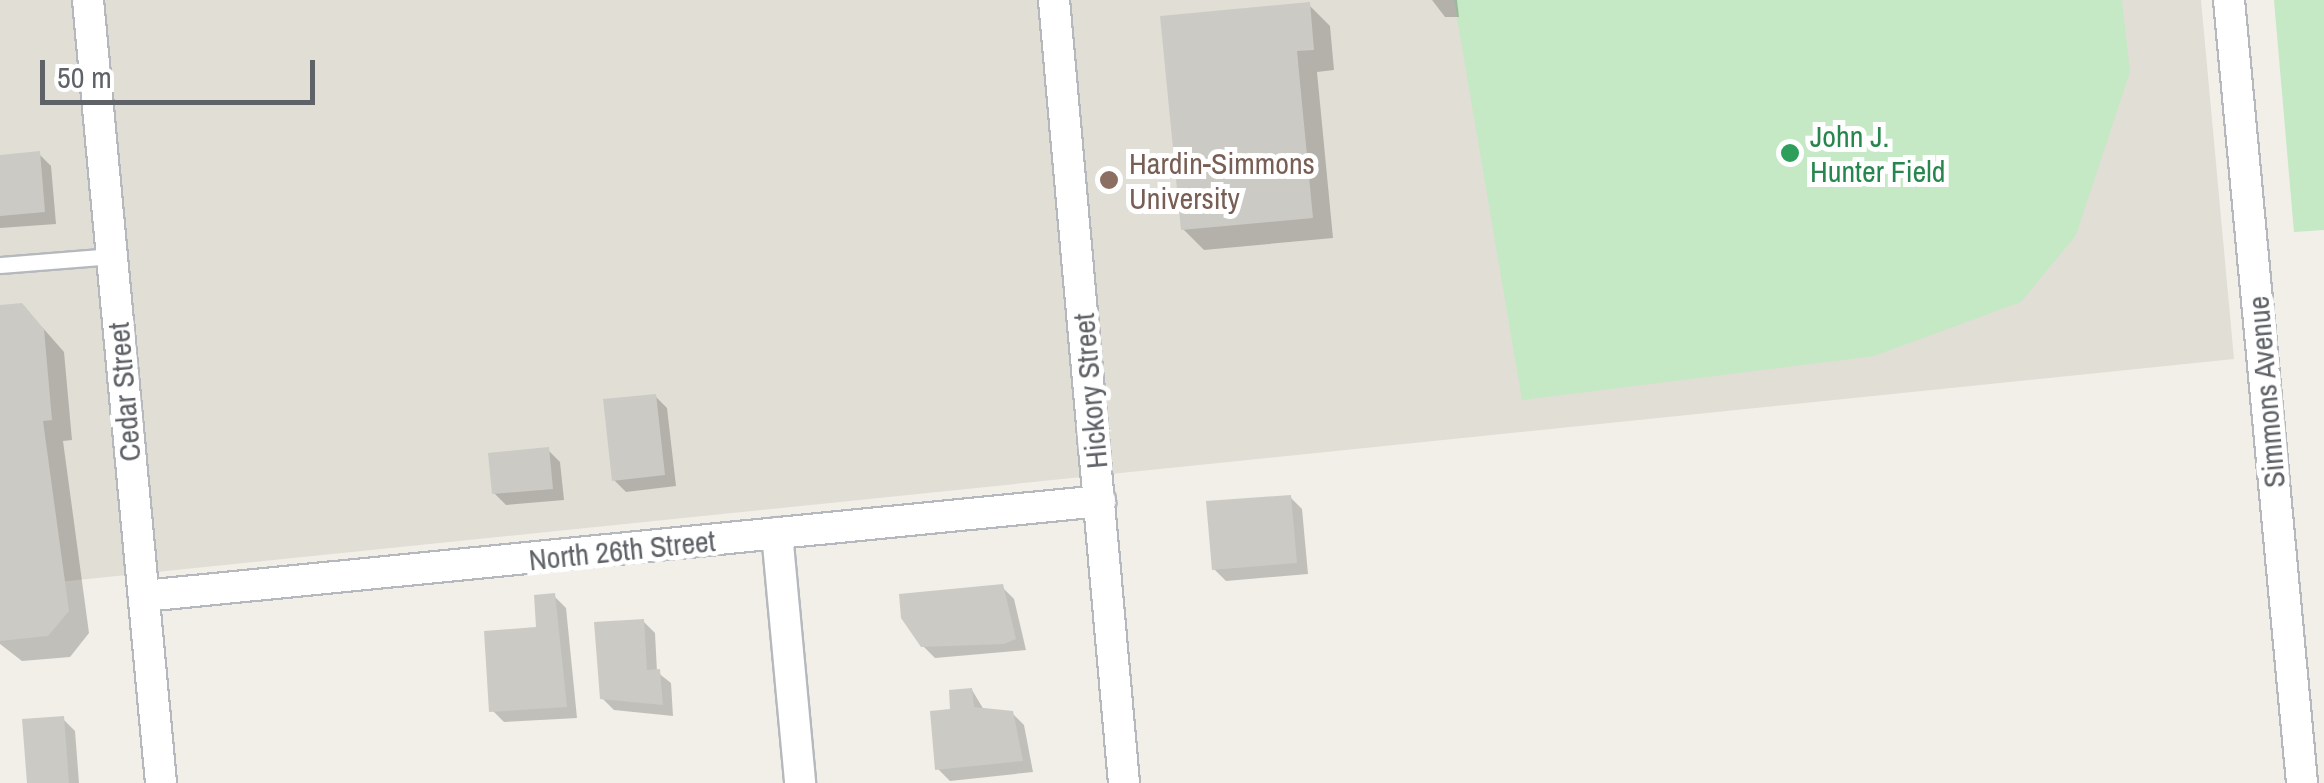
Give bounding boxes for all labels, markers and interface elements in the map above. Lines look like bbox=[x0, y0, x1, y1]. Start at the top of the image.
scale bar bbox=[45, 40, 320, 102]
text: 50 m bbox=[57, 57, 112, 97]
place label: John J. Hunter Field bbox=[1810, 118, 1945, 188]
marker: John J. Hunter Field bbox=[1779, 142, 1801, 164]
place label: Hardin-Simmons University bbox=[1129, 145, 1315, 216]
marker: Hardin-Simmons University bbox=[1098, 169, 1120, 191]
street label: Simmons Avenue bbox=[2240, 294, 2292, 490]
street label: Hickory Street bbox=[1065, 312, 1115, 470]
street label: Cedar Street bbox=[100, 321, 148, 463]
street label: North 26th Street bbox=[527, 522, 717, 578]

